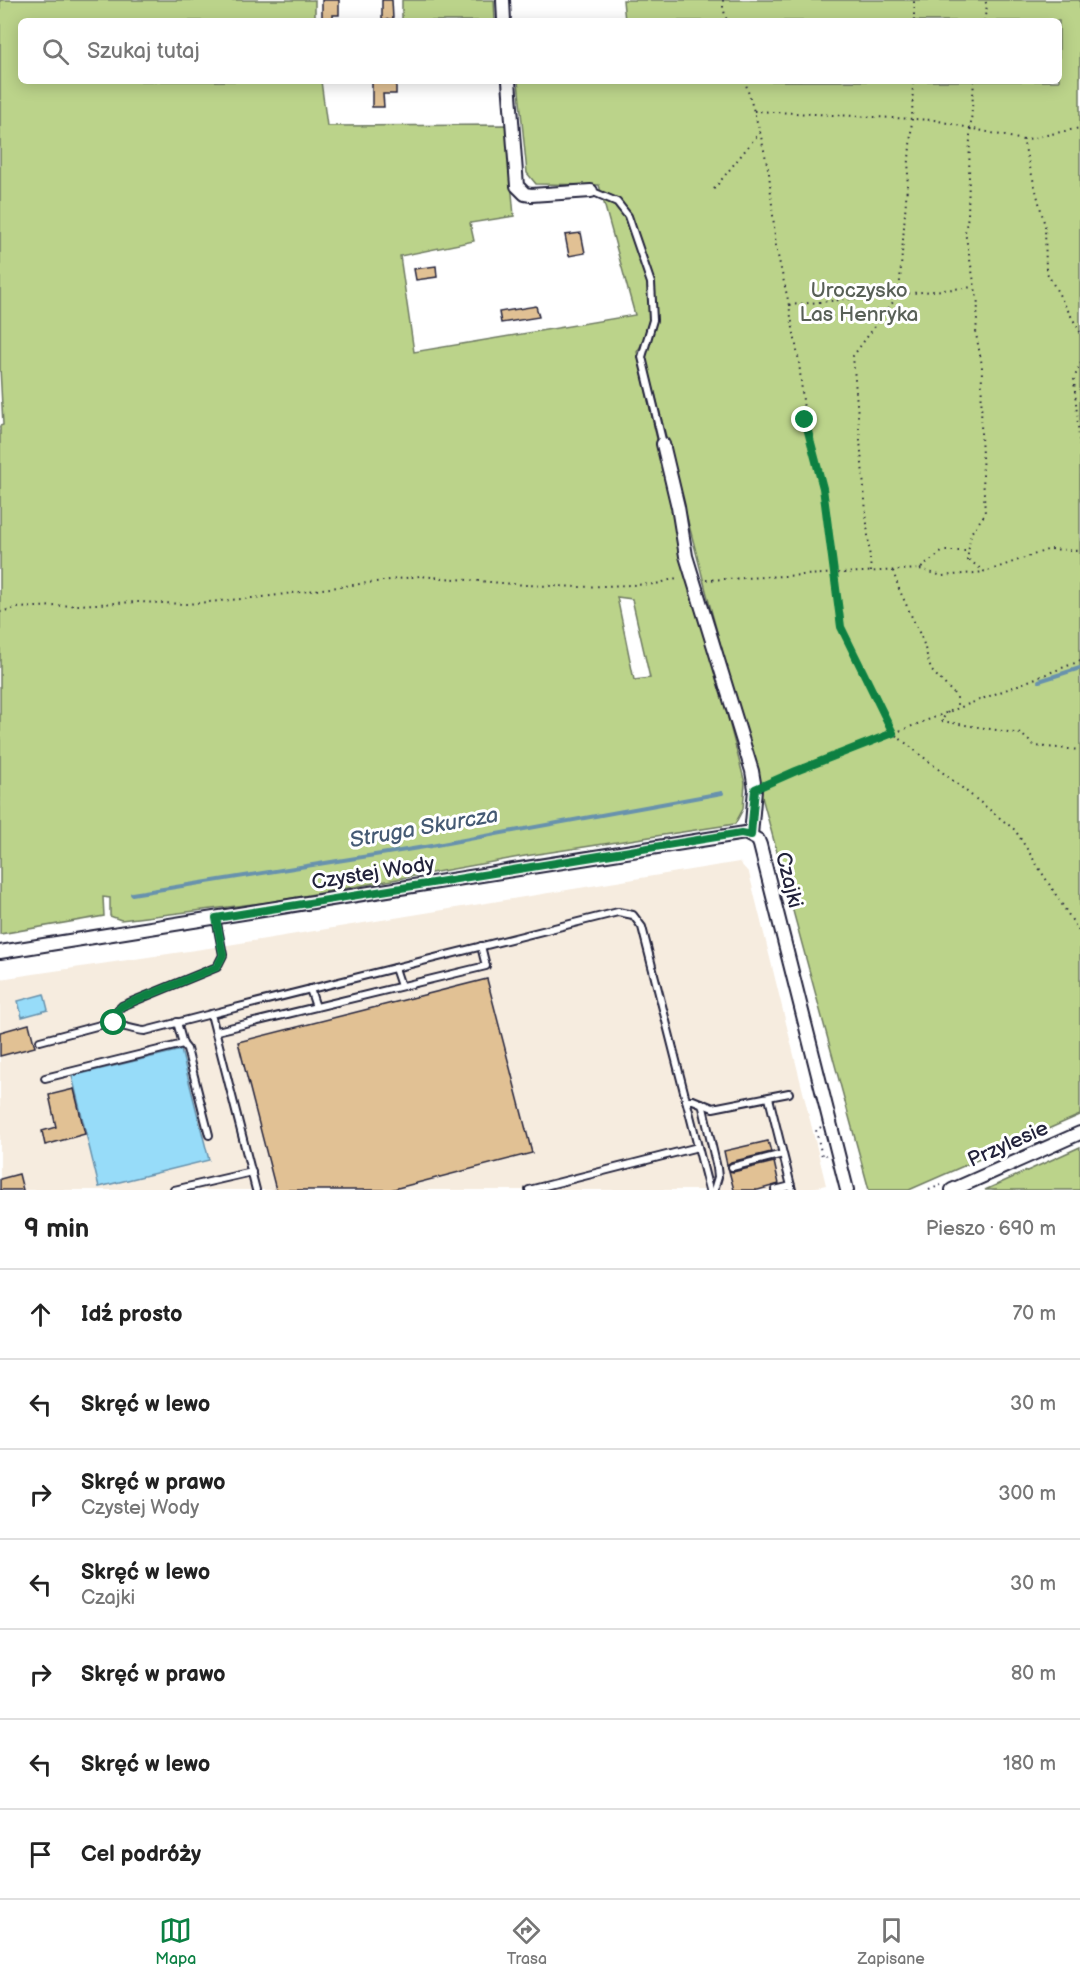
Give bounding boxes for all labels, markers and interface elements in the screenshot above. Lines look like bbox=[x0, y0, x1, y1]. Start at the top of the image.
search box bbox=[18, 18, 1062, 84]
icon: search bbox=[39, 35, 72, 68]
text: Szukaj tutaj bbox=[87, 38, 200, 65]
park label: Uroczysko Las Henryka bbox=[800, 278, 919, 327]
route end bbox=[791, 406, 817, 432]
water label: Struga Skurcza bbox=[348, 802, 500, 854]
street label: Czajki bbox=[770, 849, 808, 911]
street label: Czystej Wody bbox=[310, 851, 437, 895]
route start bbox=[100, 1009, 126, 1035]
street label: Przylesie bbox=[964, 1115, 1052, 1173]
text: 9 min bbox=[24, 1214, 89, 1245]
text: Pieszo · 690 m bbox=[926, 1217, 1056, 1241]
icon: ahead bbox=[24, 1298, 57, 1331]
text: Idź prosto bbox=[81, 1301, 183, 1328]
text: 70 m bbox=[1012, 1302, 1056, 1326]
icon: left bbox=[24, 1388, 57, 1421]
text: Skręć w lewo bbox=[81, 1391, 210, 1418]
text: 30 m bbox=[1010, 1392, 1056, 1416]
text: Skręć w prawo bbox=[81, 1469, 226, 1496]
icon: right bbox=[24, 1478, 57, 1511]
text: 300 m bbox=[998, 1482, 1056, 1506]
text: Czystej Wody bbox=[81, 1496, 199, 1520]
text: Skręć w lewo bbox=[81, 1559, 210, 1586]
icon: left bbox=[24, 1568, 57, 1601]
text: 30 m bbox=[1010, 1572, 1056, 1596]
text: Czajki bbox=[81, 1586, 135, 1610]
icon: right bbox=[24, 1658, 57, 1691]
text: Skręć w prawo bbox=[81, 1661, 226, 1688]
text: 80 m bbox=[1011, 1662, 1056, 1686]
icon: left bbox=[24, 1748, 57, 1781]
text: Skręć w lewo bbox=[81, 1751, 210, 1778]
text: 180 m bbox=[1003, 1752, 1056, 1776]
icon: arrive bbox=[24, 1838, 57, 1871]
text: Cel podróży bbox=[81, 1841, 201, 1868]
tab: Mapa bbox=[155, 1914, 196, 1969]
tab: Trasa bbox=[507, 1914, 547, 1969]
tab: Zapisane bbox=[857, 1914, 925, 1969]

